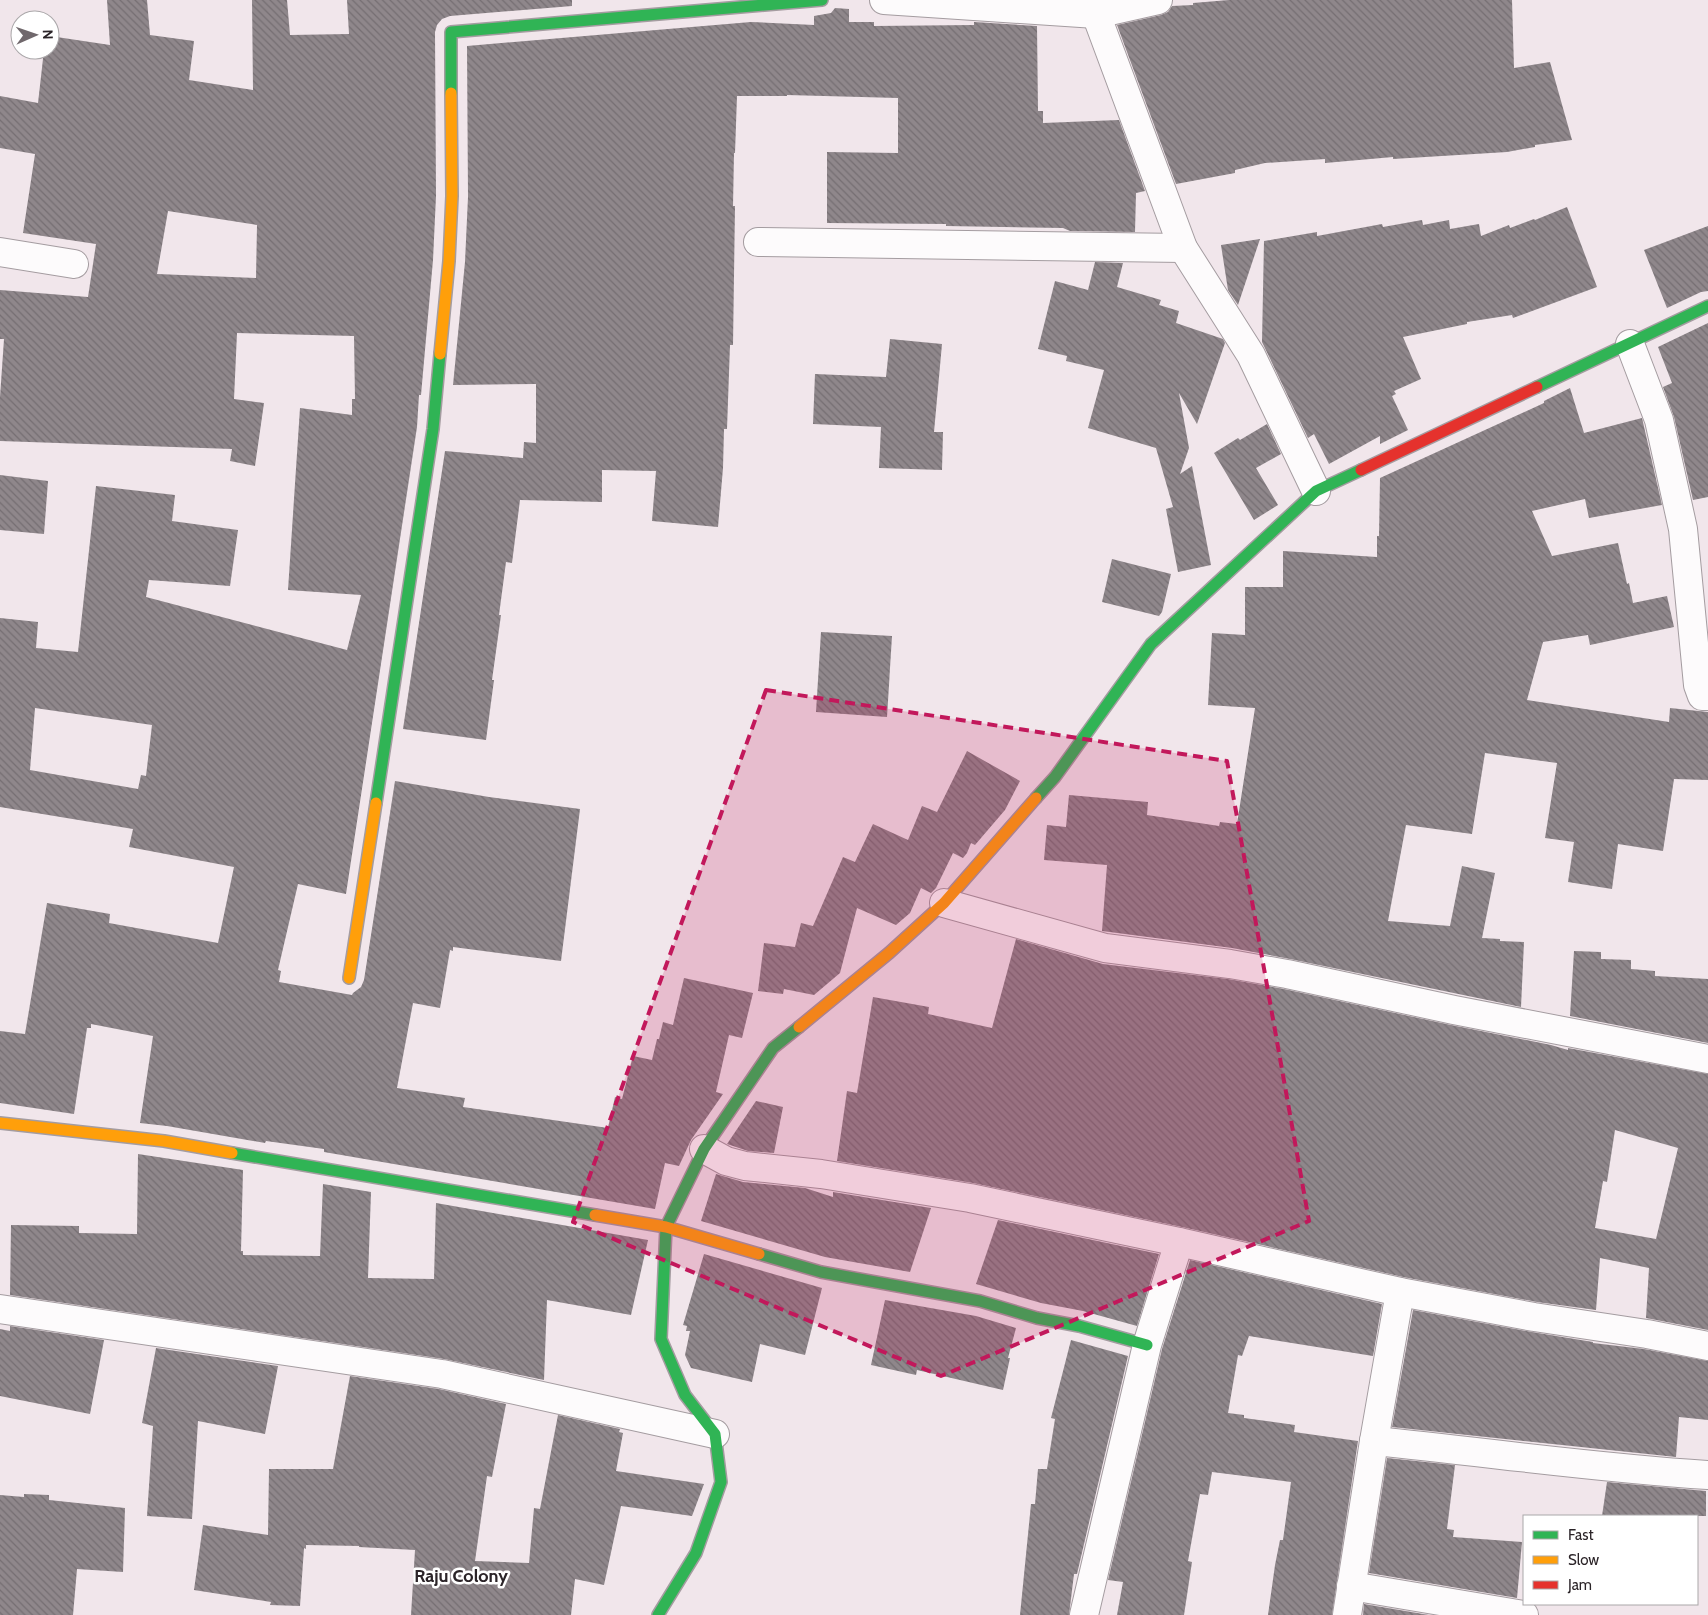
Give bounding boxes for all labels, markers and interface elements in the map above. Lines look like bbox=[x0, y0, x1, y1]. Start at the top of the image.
north arrow bbox=[10, 10, 60, 60]
text: N bbox=[39, 29, 57, 40]
legend bbox=[1523, 1515, 1698, 1605]
text: Fast bbox=[1568, 1526, 1593, 1544]
text: Slow bbox=[1568, 1551, 1599, 1569]
district label: Raju Colony bbox=[414, 1565, 508, 1587]
text: Jam bbox=[1567, 1576, 1592, 1594]

